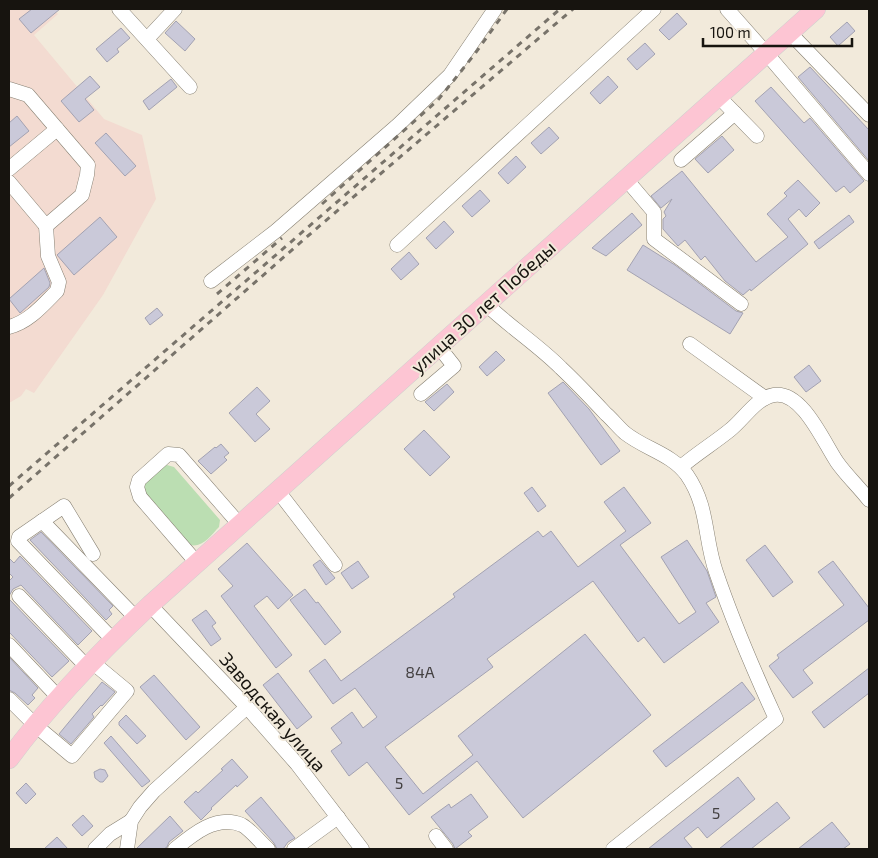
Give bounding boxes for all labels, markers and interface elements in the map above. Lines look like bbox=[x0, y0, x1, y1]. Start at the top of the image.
scale bar bbox=[703, 15, 852, 47]
text: 100 m bbox=[710, 23, 751, 41]
street label: улица 30 лет Победы bbox=[405, 235, 561, 379]
street label: Заводская улица bbox=[214, 647, 332, 777]
house number: 84А bbox=[405, 662, 435, 681]
house number: 5 bbox=[395, 773, 403, 792]
house number: 5 bbox=[712, 803, 720, 822]

